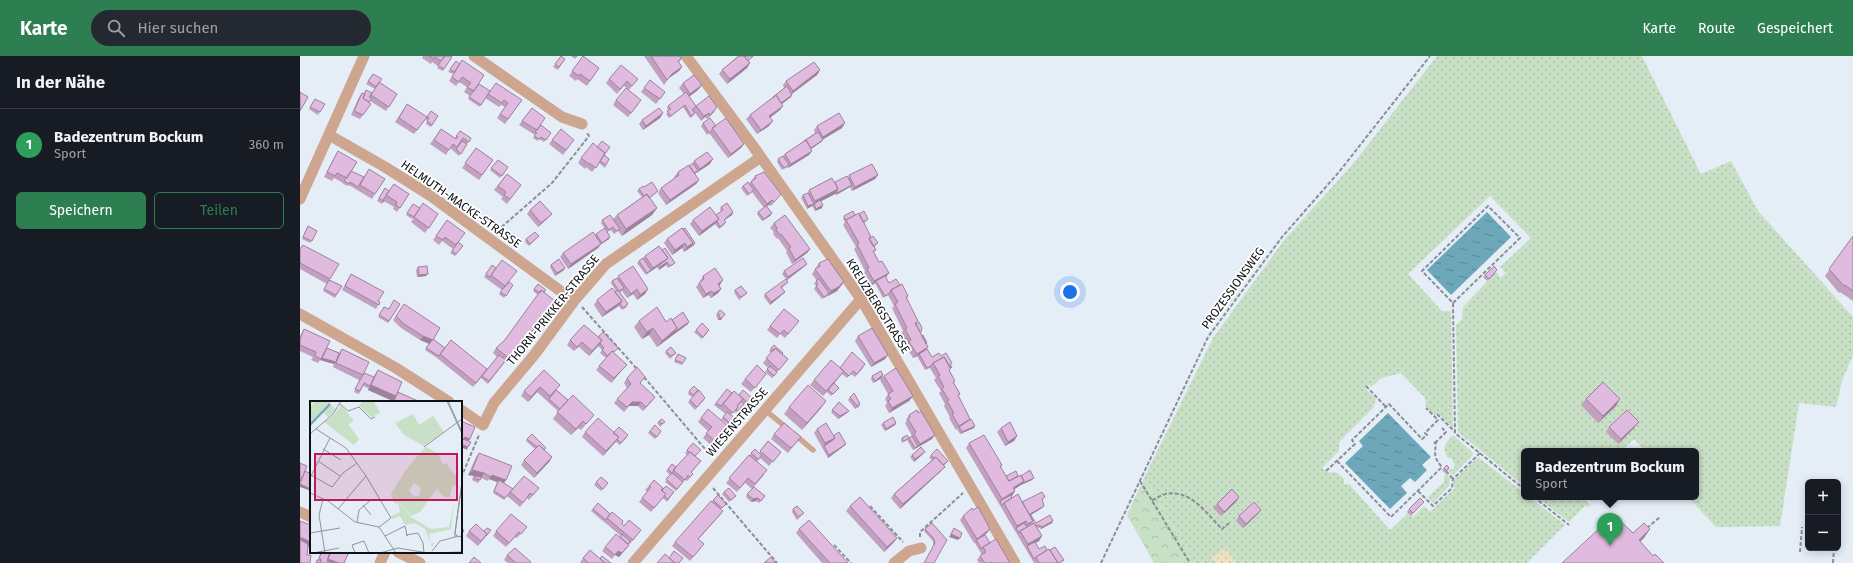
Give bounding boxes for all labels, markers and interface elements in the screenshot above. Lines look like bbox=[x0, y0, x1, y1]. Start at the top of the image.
search box bbox=[91, 10, 371, 46]
text: Karte bbox=[20, 17, 67, 40]
icon: search bbox=[105, 17, 127, 39]
text: Hier suchen bbox=[137, 19, 218, 37]
text: Karte bbox=[1642, 20, 1676, 37]
text: Route bbox=[1698, 20, 1735, 37]
text: Gespeichert bbox=[1757, 20, 1833, 37]
text: In der Nähe bbox=[16, 72, 105, 93]
text: Badezentrum Bockum bbox=[54, 128, 204, 146]
text: 1 bbox=[26, 137, 32, 152]
text: 360 m bbox=[249, 137, 284, 152]
text: Sport bbox=[54, 146, 86, 161]
street label: HELMUTH-MACKE-STRASSE bbox=[398, 157, 524, 251]
button: Speichern bbox=[16, 192, 146, 229]
button: Teilen bbox=[154, 192, 284, 229]
street label: PROZESSIONSWEG bbox=[1199, 244, 1267, 332]
street label: THORN-PRIKKER-STRASSE bbox=[504, 252, 602, 368]
street label: KREUZBERGSTRASSE bbox=[843, 256, 913, 356]
your location bbox=[1060, 282, 1080, 302]
street label: WIESENSTRASSE bbox=[703, 385, 771, 459]
inset map bbox=[310, 401, 462, 553]
popup bbox=[1521, 448, 1699, 500]
text: Badezentrum Bockum bbox=[1535, 458, 1685, 476]
text: Sport bbox=[1535, 476, 1567, 491]
map controls bbox=[1805, 479, 1841, 551]
button: + bbox=[1805, 479, 1841, 515]
pin: 1 bbox=[1597, 513, 1623, 546]
button: − bbox=[1805, 515, 1841, 551]

